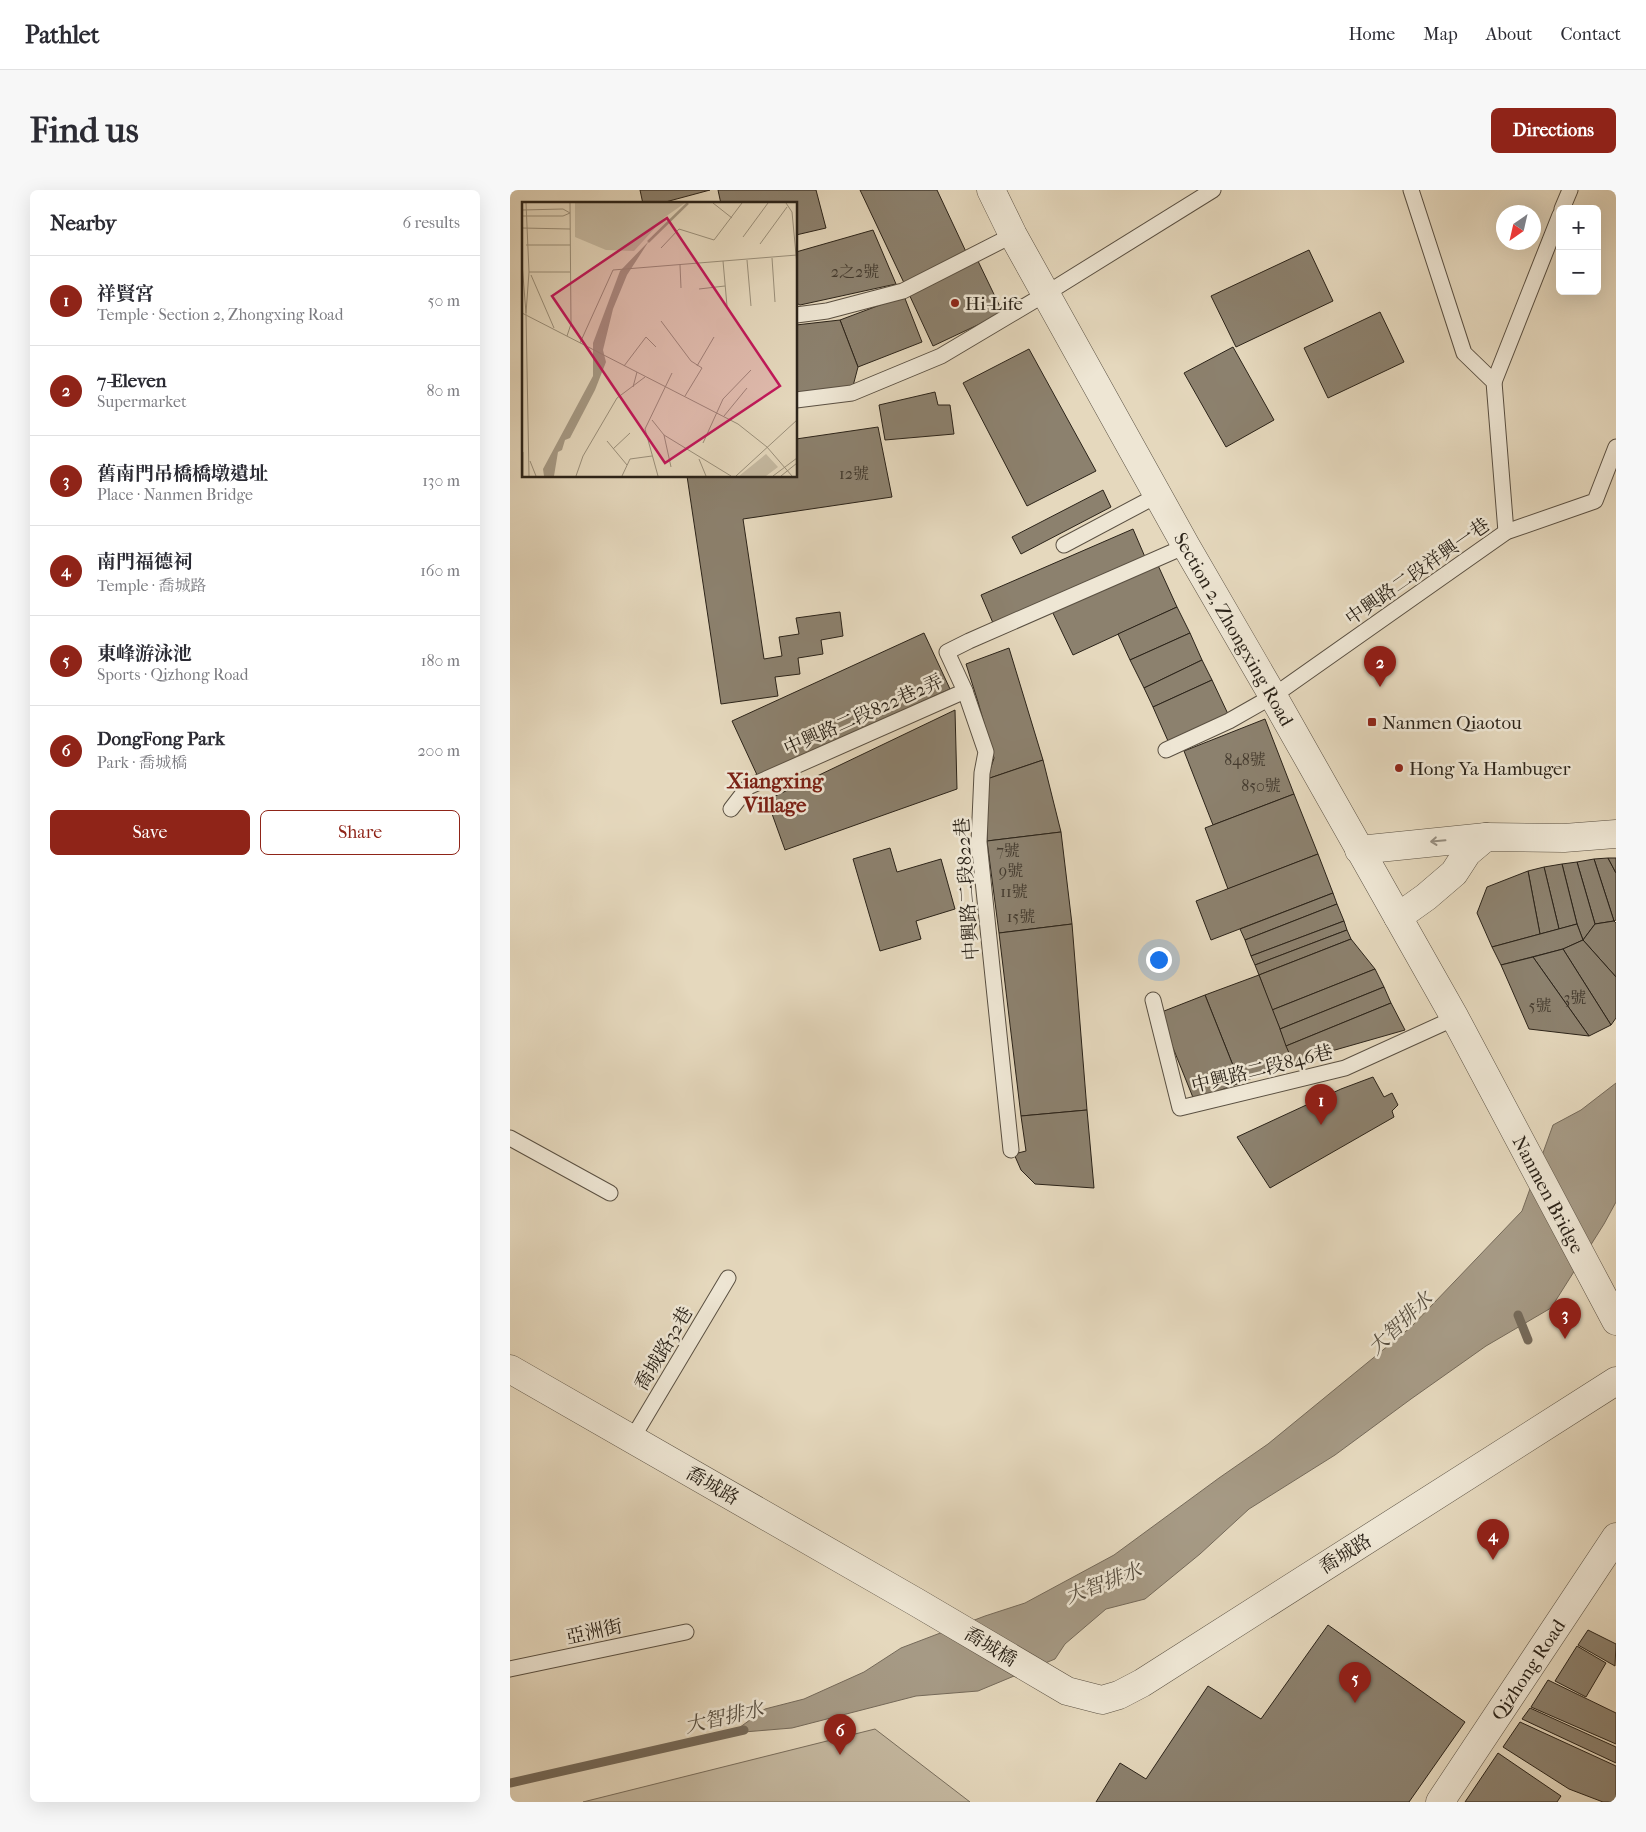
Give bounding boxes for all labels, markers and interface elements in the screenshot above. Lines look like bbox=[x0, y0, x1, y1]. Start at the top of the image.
text: Pathlet bbox=[25, 21, 99, 49]
text: Home bbox=[1348, 24, 1395, 45]
text: Map bbox=[1423, 24, 1458, 45]
text: About bbox=[1486, 24, 1532, 45]
text: Contact bbox=[1560, 24, 1621, 45]
button: Directions bbox=[1491, 108, 1616, 153]
text: Find us bbox=[30, 110, 139, 151]
inset map bbox=[522, 202, 798, 478]
north arrow bbox=[1496, 205, 1541, 250]
map controls bbox=[1556, 205, 1601, 295]
button: + bbox=[1556, 205, 1601, 250]
text: Nearby bbox=[50, 211, 116, 235]
text: 6 results bbox=[402, 213, 460, 232]
button: − bbox=[1556, 250, 1601, 295]
house number: 2之2號 bbox=[831, 262, 879, 281]
text: 祥賢宮 bbox=[97, 283, 154, 305]
text: 1 bbox=[63, 291, 69, 310]
text: 50 m bbox=[428, 291, 460, 310]
place label: Hi-Life bbox=[965, 293, 1023, 315]
marker: Hi-Life bbox=[949, 297, 961, 309]
text: Temple · Section 2, Zhongxing Road bbox=[97, 305, 343, 324]
text: 7-Eleven bbox=[97, 370, 167, 392]
text: 2 bbox=[62, 381, 70, 400]
text: 80 m bbox=[426, 381, 460, 400]
text: Supermarket bbox=[97, 392, 187, 411]
text: 舊南門吊橋橋墩遺址 bbox=[97, 463, 268, 485]
house number: 12號 bbox=[839, 464, 869, 483]
text: 3 bbox=[63, 471, 69, 490]
text: 130 m bbox=[422, 471, 460, 490]
text: Place · Nanmen Bridge bbox=[97, 485, 253, 504]
street label: 中興路二段祥興一巷 bbox=[1341, 514, 1494, 630]
street label: Section 2, Zhongxing Road bbox=[1169, 529, 1298, 731]
text: 南門福德祠 bbox=[97, 551, 192, 573]
text: 4 bbox=[61, 561, 71, 580]
text: 160 m bbox=[420, 561, 460, 580]
text: Temple · 喬城路 bbox=[97, 576, 207, 595]
text: 東峰游泳池 bbox=[97, 643, 192, 665]
pin: 2 bbox=[1364, 646, 1396, 687]
text: 5 bbox=[63, 651, 69, 670]
text: 180 m bbox=[421, 651, 460, 670]
text: Sports · Qizhong Road bbox=[97, 665, 249, 684]
street label: 中興路二段822巷2弄 bbox=[780, 670, 946, 760]
place label: Nanmen Qiaotou bbox=[1382, 712, 1522, 734]
marker: Nanmen Qiaotou bbox=[1366, 716, 1378, 728]
text: DongFong Park bbox=[97, 728, 225, 750]
text: 6 bbox=[62, 741, 70, 760]
text: 200 m bbox=[417, 741, 460, 760]
house number: 848號 bbox=[1224, 750, 1266, 769]
text: Park · 喬城橋 bbox=[97, 753, 187, 772]
place label: Hong Ya Hambuger bbox=[1409, 758, 1571, 780]
marker: Hong Ya Hambuger bbox=[1393, 762, 1405, 774]
district label: Xiangxing Village bbox=[726, 769, 824, 817]
house number: 850號 bbox=[1241, 776, 1281, 795]
button: Save bbox=[50, 810, 250, 855]
button: Share bbox=[260, 810, 460, 855]
street label: 中興路二段822巷 bbox=[951, 817, 983, 961]
one-way arrow bbox=[1430, 836, 1446, 846]
house number: 7號 bbox=[996, 841, 1020, 860]
house number: 9號 bbox=[999, 861, 1023, 880]
house number: 11號 bbox=[1000, 882, 1028, 901]
house number: 15號 bbox=[1007, 907, 1035, 926]
your location bbox=[1146, 947, 1172, 973]
house number: 3號 bbox=[1564, 988, 1586, 1007]
house number: 5號 bbox=[1529, 996, 1551, 1015]
street label: 中興路二段846巷 bbox=[1189, 1041, 1335, 1097]
pin: 1 bbox=[1305, 1084, 1337, 1125]
street label: Nanmen Bridge bbox=[1508, 1132, 1588, 1257]
water label: 大智排水 bbox=[1364, 1286, 1439, 1359]
pin: 3 bbox=[1549, 1298, 1581, 1339]
street label: 喬城路32巷 bbox=[630, 1303, 697, 1394]
street label: 喬城路 bbox=[682, 1462, 743, 1510]
pin: 4 bbox=[1477, 1519, 1509, 1560]
street label: 喬城路 bbox=[1316, 1529, 1376, 1578]
water label: 大智排水 bbox=[1062, 1558, 1147, 1609]
street label: 亞洲街 bbox=[564, 1615, 624, 1649]
street label: Qizhong Road bbox=[1487, 1615, 1571, 1725]
street label: 喬城橋 bbox=[960, 1623, 1021, 1671]
pin: 5 bbox=[1339, 1662, 1371, 1703]
water label: 大智排水 bbox=[683, 1697, 768, 1738]
pin: 6 bbox=[824, 1714, 856, 1755]

